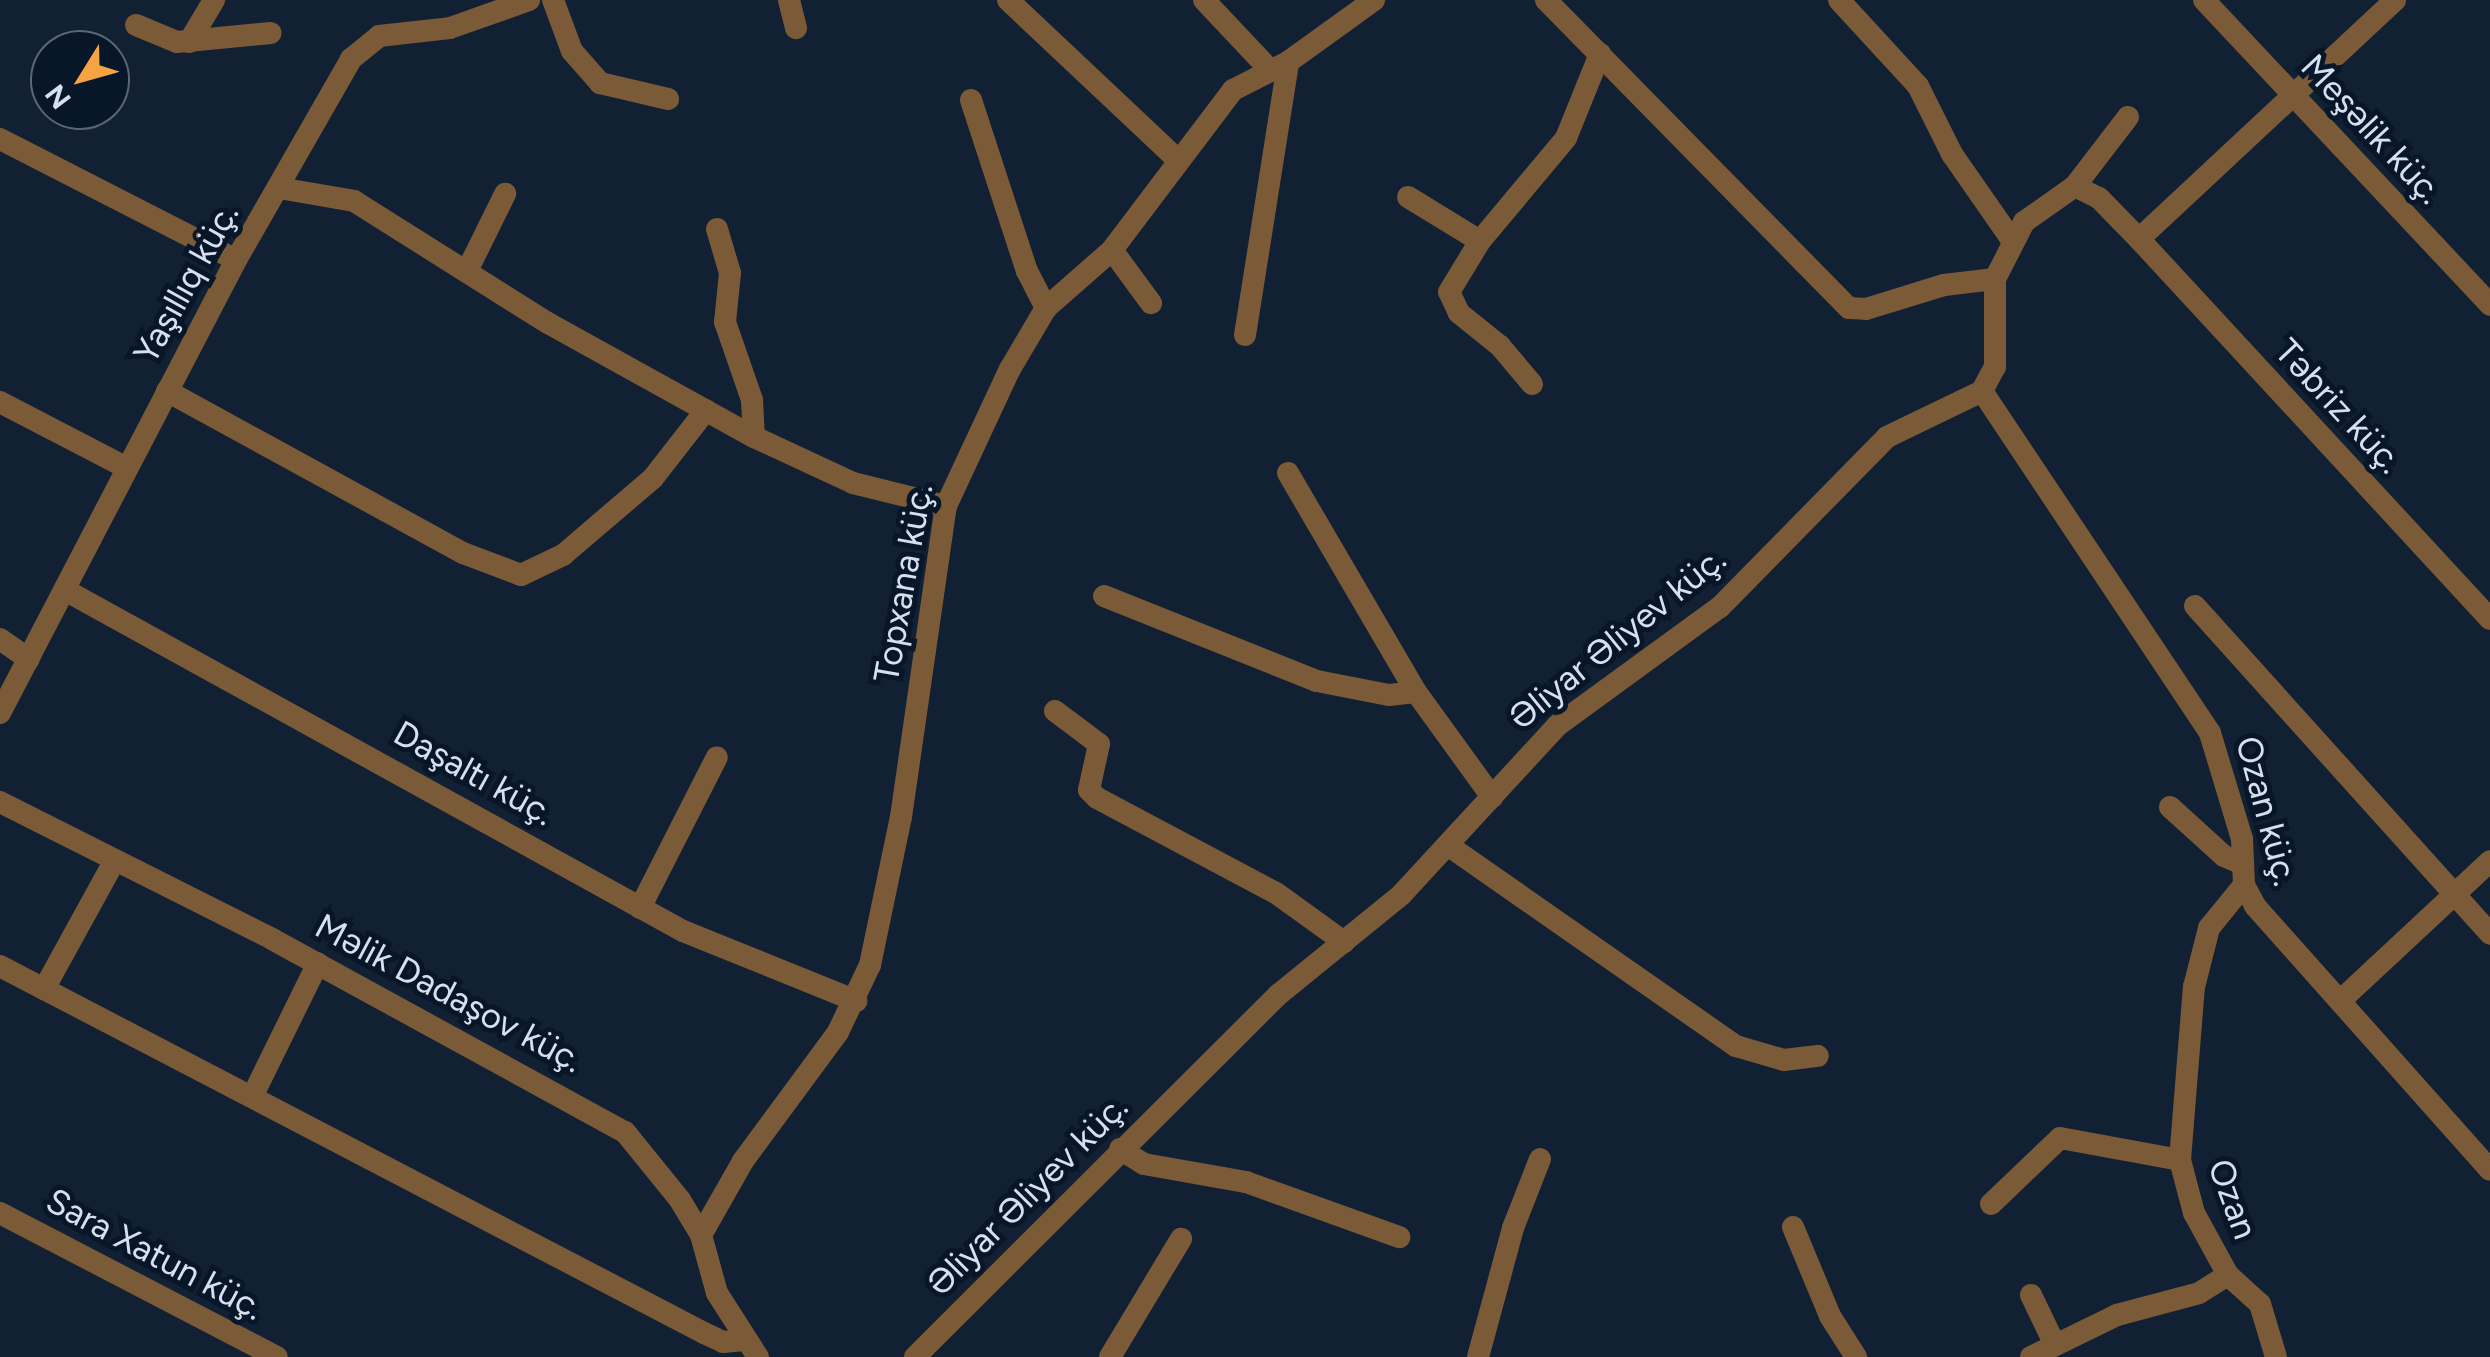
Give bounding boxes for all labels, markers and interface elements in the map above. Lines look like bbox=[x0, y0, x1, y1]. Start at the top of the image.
north arrow bbox=[30, 30, 130, 130]
street label: Meşəlik küç. bbox=[2292, 46, 2452, 212]
text: N bbox=[38, 78, 78, 116]
street label: Yaşıllıq küç. bbox=[125, 196, 247, 370]
street label: Təbriz küç. bbox=[2266, 330, 2412, 482]
street label: Topxana küç. bbox=[865, 480, 941, 686]
street label: Əliyar Əliyev küç. bbox=[1500, 538, 1734, 738]
street label: Daşaltı küç. bbox=[387, 712, 561, 834]
street label: Ozan küç. bbox=[2227, 732, 2307, 890]
street label: Məlik Dadaşov küç. bbox=[308, 905, 590, 1081]
street label: Əliyar Əliyev küç. bbox=[918, 1086, 1136, 1304]
street label: Ozan bbox=[2199, 1153, 2267, 1245]
street label: Sara Xatun küç. bbox=[39, 1179, 271, 1329]

